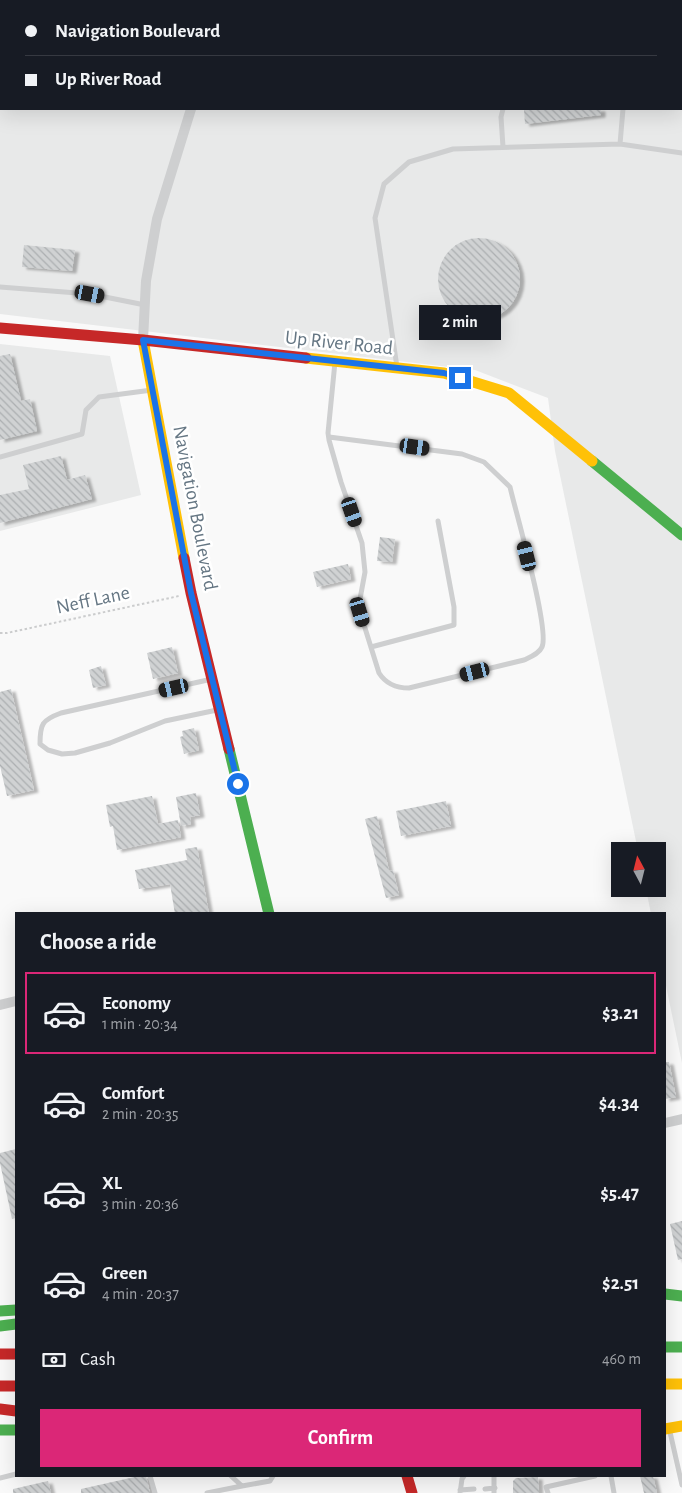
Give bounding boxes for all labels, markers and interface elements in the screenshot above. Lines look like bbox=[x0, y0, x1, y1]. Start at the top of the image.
text: Navigation Boulevard bbox=[55, 22, 220, 41]
text: Up River Road bbox=[55, 70, 161, 89]
car bbox=[73, 284, 106, 304]
callout: 2 min bbox=[419, 306, 501, 340]
text: 2 min bbox=[442, 314, 478, 330]
street label: Up River Road bbox=[284, 327, 394, 359]
route end bbox=[449, 367, 471, 389]
street label: Navigation Boulevard bbox=[169, 424, 221, 592]
car bbox=[399, 437, 430, 457]
car bbox=[340, 495, 363, 529]
car bbox=[516, 540, 537, 572]
street label: Neff Lane bbox=[54, 582, 132, 618]
car bbox=[348, 595, 371, 629]
car bbox=[458, 661, 491, 683]
car bbox=[157, 677, 190, 699]
route start bbox=[227, 773, 249, 795]
north arrow bbox=[611, 842, 666, 898]
map controls bbox=[611, 842, 666, 897]
text: Choose a ride bbox=[40, 931, 156, 953]
icon: car bbox=[42, 991, 87, 1036]
text: Economy bbox=[102, 994, 171, 1013]
text: $3.21 bbox=[602, 1004, 639, 1023]
text: 1 min · 20:34 bbox=[102, 1016, 178, 1032]
icon: car bbox=[42, 1081, 87, 1126]
text: Comfort bbox=[102, 1084, 164, 1103]
text: $4.34 bbox=[599, 1094, 639, 1113]
text: 2 min · 20:35 bbox=[102, 1106, 178, 1122]
icon: car bbox=[42, 1171, 87, 1216]
text: XL bbox=[102, 1174, 122, 1193]
text: $5.47 bbox=[600, 1184, 639, 1203]
text: 3 min · 20:36 bbox=[102, 1196, 179, 1212]
icon: car bbox=[42, 1261, 87, 1306]
text: Green bbox=[102, 1264, 148, 1283]
text: $2.51 bbox=[602, 1274, 639, 1293]
text: 4 min · 20:37 bbox=[102, 1286, 179, 1302]
icon: cash bbox=[40, 1346, 68, 1374]
text: Cash bbox=[80, 1350, 116, 1369]
text: 460 m bbox=[602, 1351, 641, 1367]
button: Confirm bbox=[40, 1409, 641, 1467]

